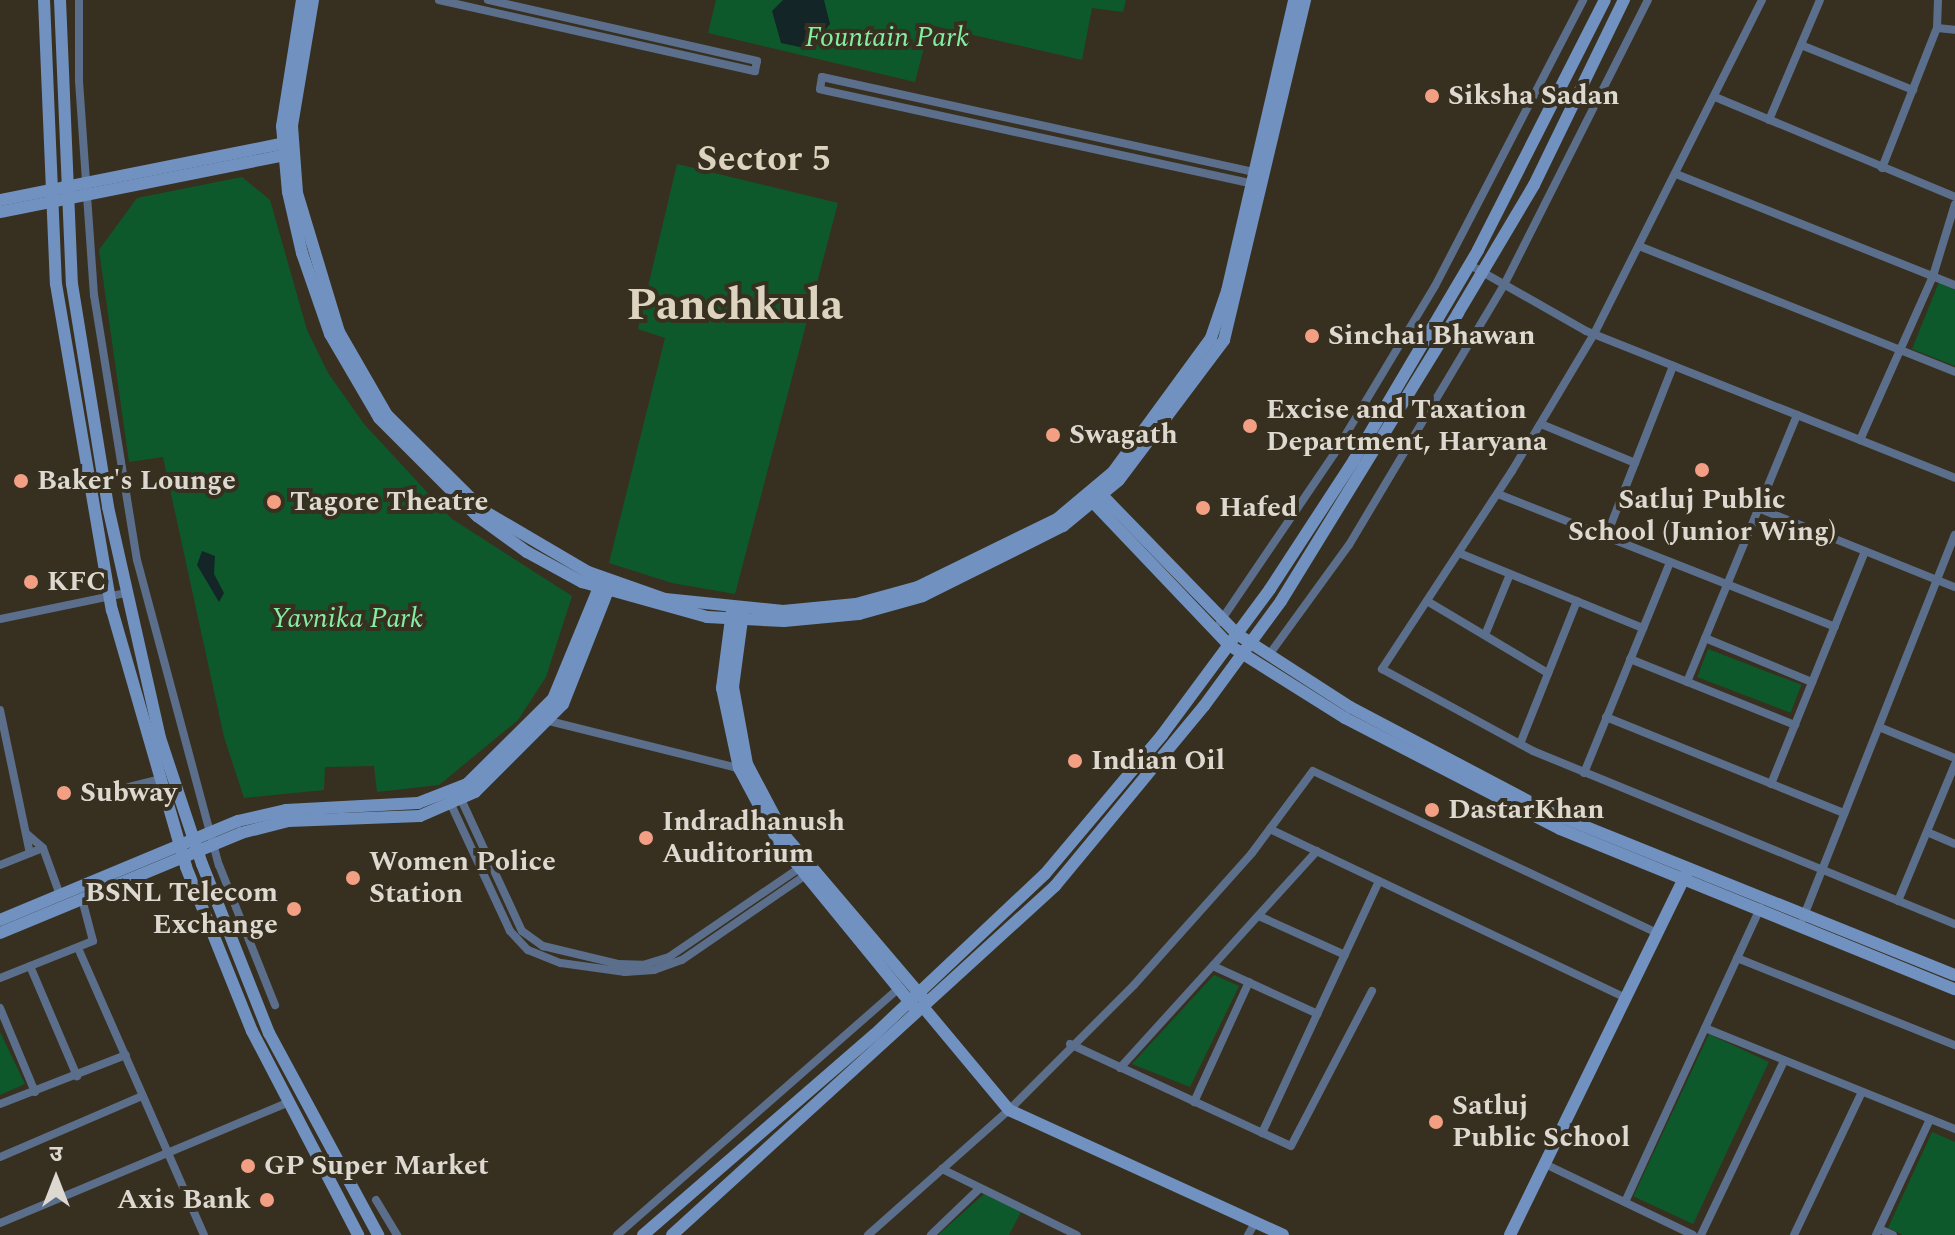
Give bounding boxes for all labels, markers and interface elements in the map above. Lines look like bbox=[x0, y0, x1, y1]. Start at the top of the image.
park label: Fountain Park bbox=[805, 21, 969, 55]
place label: Siksha Sadan bbox=[1448, 79, 1619, 113]
marker: Siksha Sadan bbox=[1423, 87, 1441, 105]
district label: Sector 5 bbox=[697, 138, 831, 182]
district label: Panchkula bbox=[627, 280, 843, 332]
place label: Sinchai Bhawan bbox=[1328, 319, 1535, 353]
marker: Sinchai Bhawan bbox=[1303, 327, 1321, 345]
place label: Excise and Taxation Department, Haryana bbox=[1266, 393, 1548, 459]
marker: Excise and Taxation Department, Haryana bbox=[1241, 417, 1259, 435]
place label: Swagath bbox=[1069, 418, 1178, 452]
marker: Swagath bbox=[1044, 426, 1062, 444]
marker: Satluj Public School (Junior Wing) bbox=[1693, 461, 1711, 479]
place label: Baker's Lounge bbox=[37, 464, 236, 498]
marker: Baker's Lounge bbox=[12, 472, 30, 490]
place label: Satluj Public School (Junior Wing) bbox=[1568, 483, 1836, 549]
place label: Tagore Theatre bbox=[290, 485, 488, 519]
place label: Hafed bbox=[1219, 491, 1297, 525]
marker: Tagore Theatre bbox=[265, 493, 283, 511]
marker: Hafed bbox=[1194, 499, 1212, 517]
place label: KFC bbox=[47, 565, 106, 599]
marker: KFC bbox=[22, 573, 40, 591]
park label: Yavnika Park bbox=[271, 602, 423, 636]
place label: Indian Oil bbox=[1091, 744, 1225, 778]
marker: Indian Oil bbox=[1066, 752, 1084, 770]
place label: Subway bbox=[80, 776, 177, 810]
marker: Subway bbox=[55, 784, 73, 802]
place label: DastarKhan bbox=[1448, 793, 1605, 827]
marker: DastarKhan bbox=[1423, 801, 1441, 819]
place label: Indradhanush Auditorium bbox=[662, 805, 845, 871]
marker: Indradhanush Auditorium bbox=[637, 829, 655, 847]
place label: Women Police Station bbox=[369, 845, 556, 911]
marker: Women Police Station bbox=[344, 869, 362, 887]
place label: BSNL Telecom Exchange bbox=[85, 876, 278, 942]
marker: BSNL Telecom Exchange bbox=[285, 900, 303, 918]
place label: Satluj Public School bbox=[1452, 1089, 1630, 1155]
marker: Satluj Public School bbox=[1427, 1113, 1445, 1131]
text: उ bbox=[50, 1138, 62, 1171]
north arrow bbox=[16, 1139, 96, 1219]
place label: GP Super Market bbox=[264, 1149, 489, 1183]
marker: GP Super Market bbox=[239, 1157, 257, 1175]
place label: Axis Bank bbox=[117, 1183, 251, 1217]
marker: Axis Bank bbox=[258, 1191, 276, 1209]

